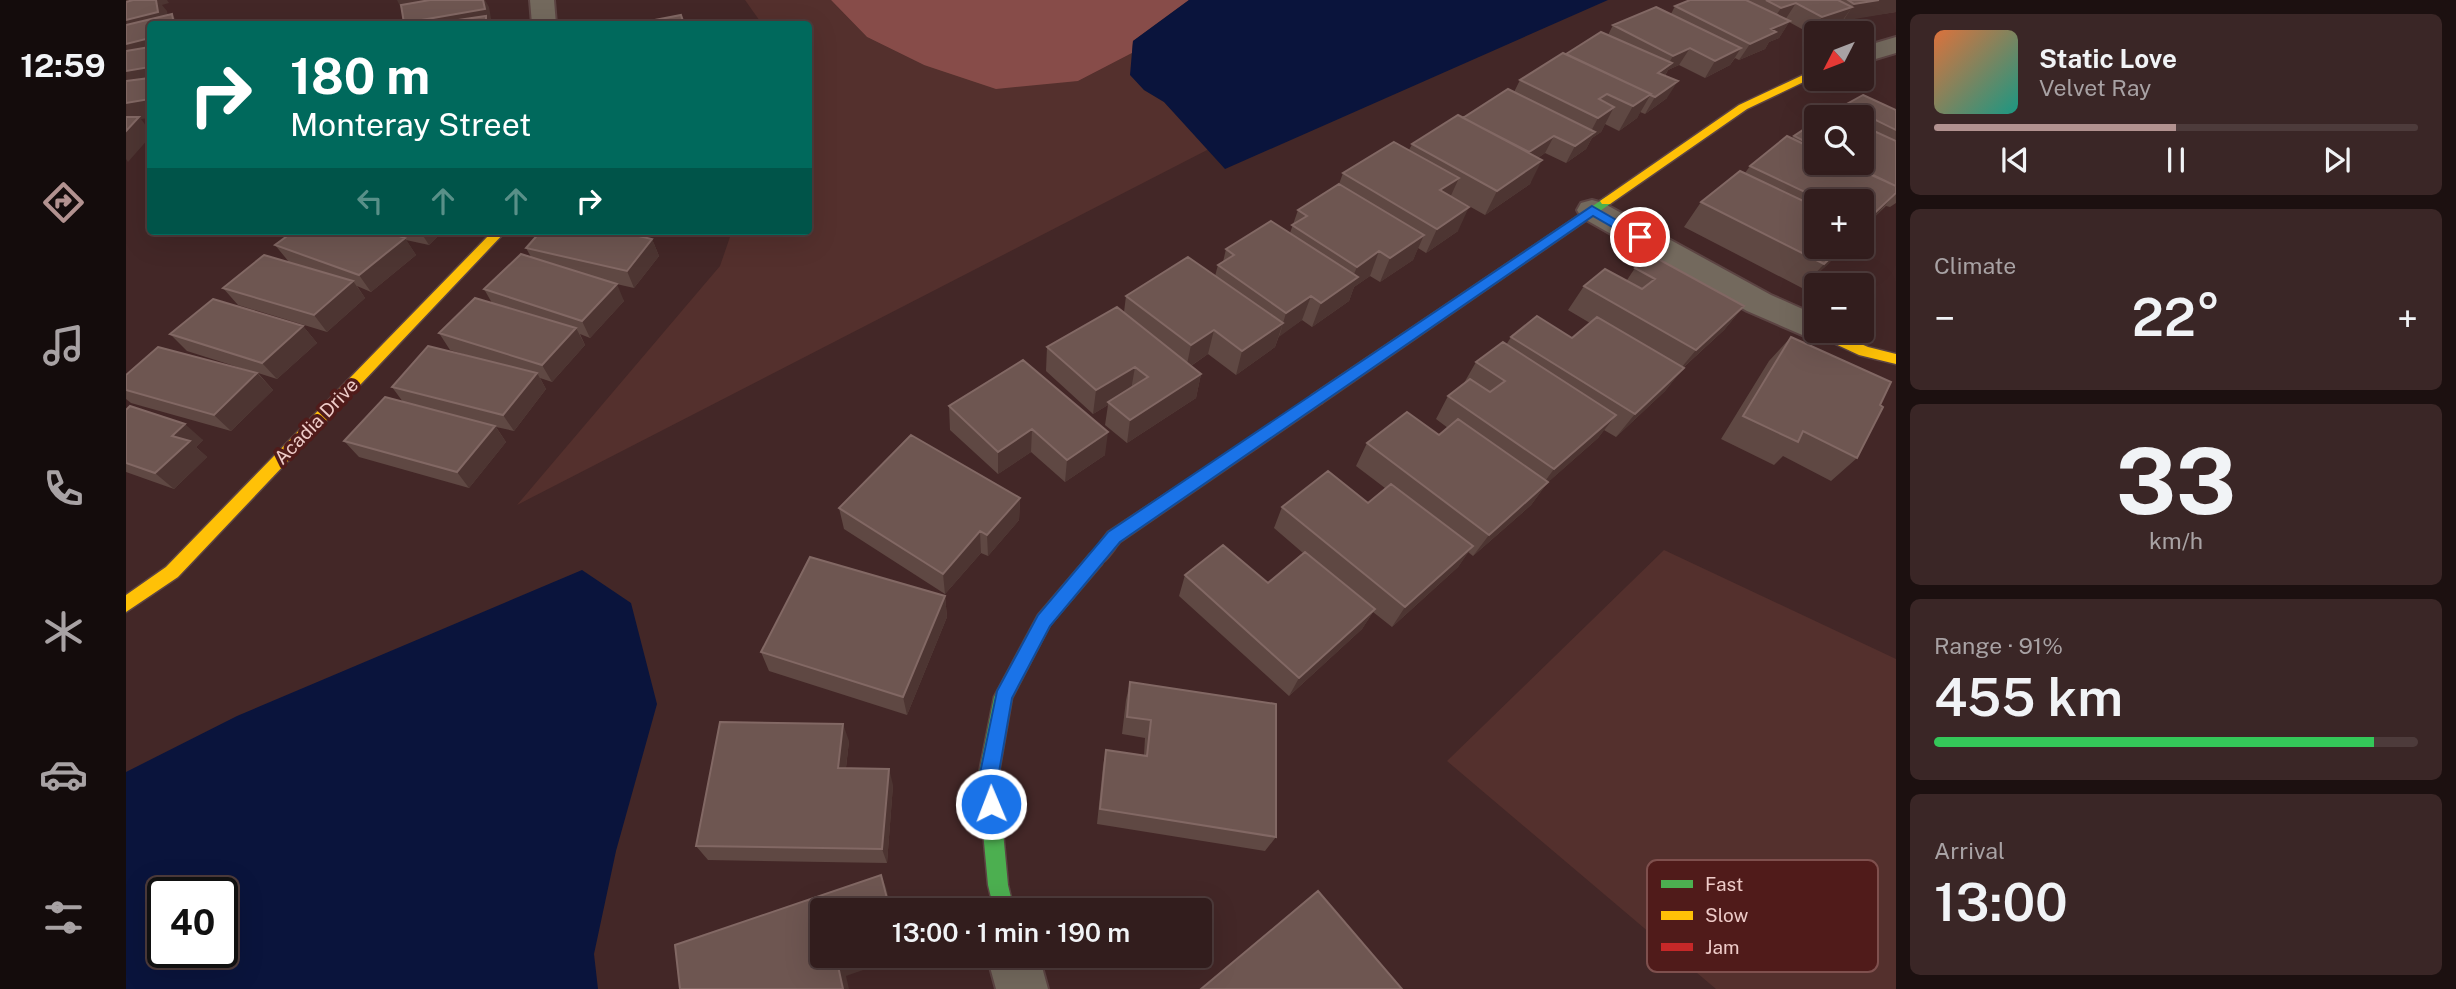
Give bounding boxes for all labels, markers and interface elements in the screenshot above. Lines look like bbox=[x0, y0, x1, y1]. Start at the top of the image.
north arrow bbox=[1804, 21, 1874, 91]
map controls bbox=[1804, 21, 1874, 343]
text: Static Love bbox=[2039, 43, 2177, 74]
text: 12:59 bbox=[20, 47, 106, 84]
text: 180 m bbox=[290, 47, 430, 105]
icon: right bbox=[175, 49, 266, 140]
text: Velvet Ray bbox=[2039, 74, 2151, 101]
button: search bbox=[1804, 105, 1874, 175]
text: Monteray Street bbox=[290, 106, 531, 143]
icon: previous bbox=[1996, 141, 2034, 179]
icon: pause bbox=[2157, 141, 2195, 179]
icon: next bbox=[2318, 141, 2356, 179]
icon: directions bbox=[39, 178, 88, 227]
icon: left bbox=[351, 182, 389, 220]
icon: ahead bbox=[424, 182, 462, 220]
icon: ahead bbox=[497, 182, 535, 220]
icon: right bbox=[570, 182, 608, 220]
button: + bbox=[1804, 189, 1874, 259]
pin bbox=[1610, 207, 1670, 267]
icon: arrive bbox=[1621, 218, 1659, 256]
text: Climate bbox=[1934, 252, 2016, 279]
button: − bbox=[1804, 273, 1874, 343]
text: 22° bbox=[2132, 287, 2220, 348]
text: − bbox=[1934, 296, 1955, 341]
text: + bbox=[2397, 296, 2418, 341]
icon: music bbox=[39, 321, 88, 370]
street label: Acadia Drive bbox=[270, 374, 362, 468]
text: 33 bbox=[2116, 428, 2236, 534]
icon: phone bbox=[39, 464, 88, 513]
text: km/h bbox=[2149, 527, 2203, 554]
icon: climate bbox=[39, 607, 88, 656]
text: Range · 91% bbox=[1934, 632, 2063, 659]
text: 455 km bbox=[1934, 667, 2123, 728]
icon: car bbox=[39, 750, 88, 799]
position arrow bbox=[954, 767, 1028, 841]
text: Arrival bbox=[1934, 837, 2005, 864]
legend bbox=[1647, 860, 1878, 972]
text: 13:00 bbox=[1934, 872, 2068, 933]
text: Fast bbox=[1705, 873, 1743, 895]
speed limit sign: 40 bbox=[147, 877, 238, 968]
icon: filters bbox=[39, 893, 88, 942]
text: Slow bbox=[1705, 904, 1749, 926]
text: 13:00 · 1 min · 190 m bbox=[892, 917, 1130, 948]
text: Jam bbox=[1705, 936, 1739, 958]

